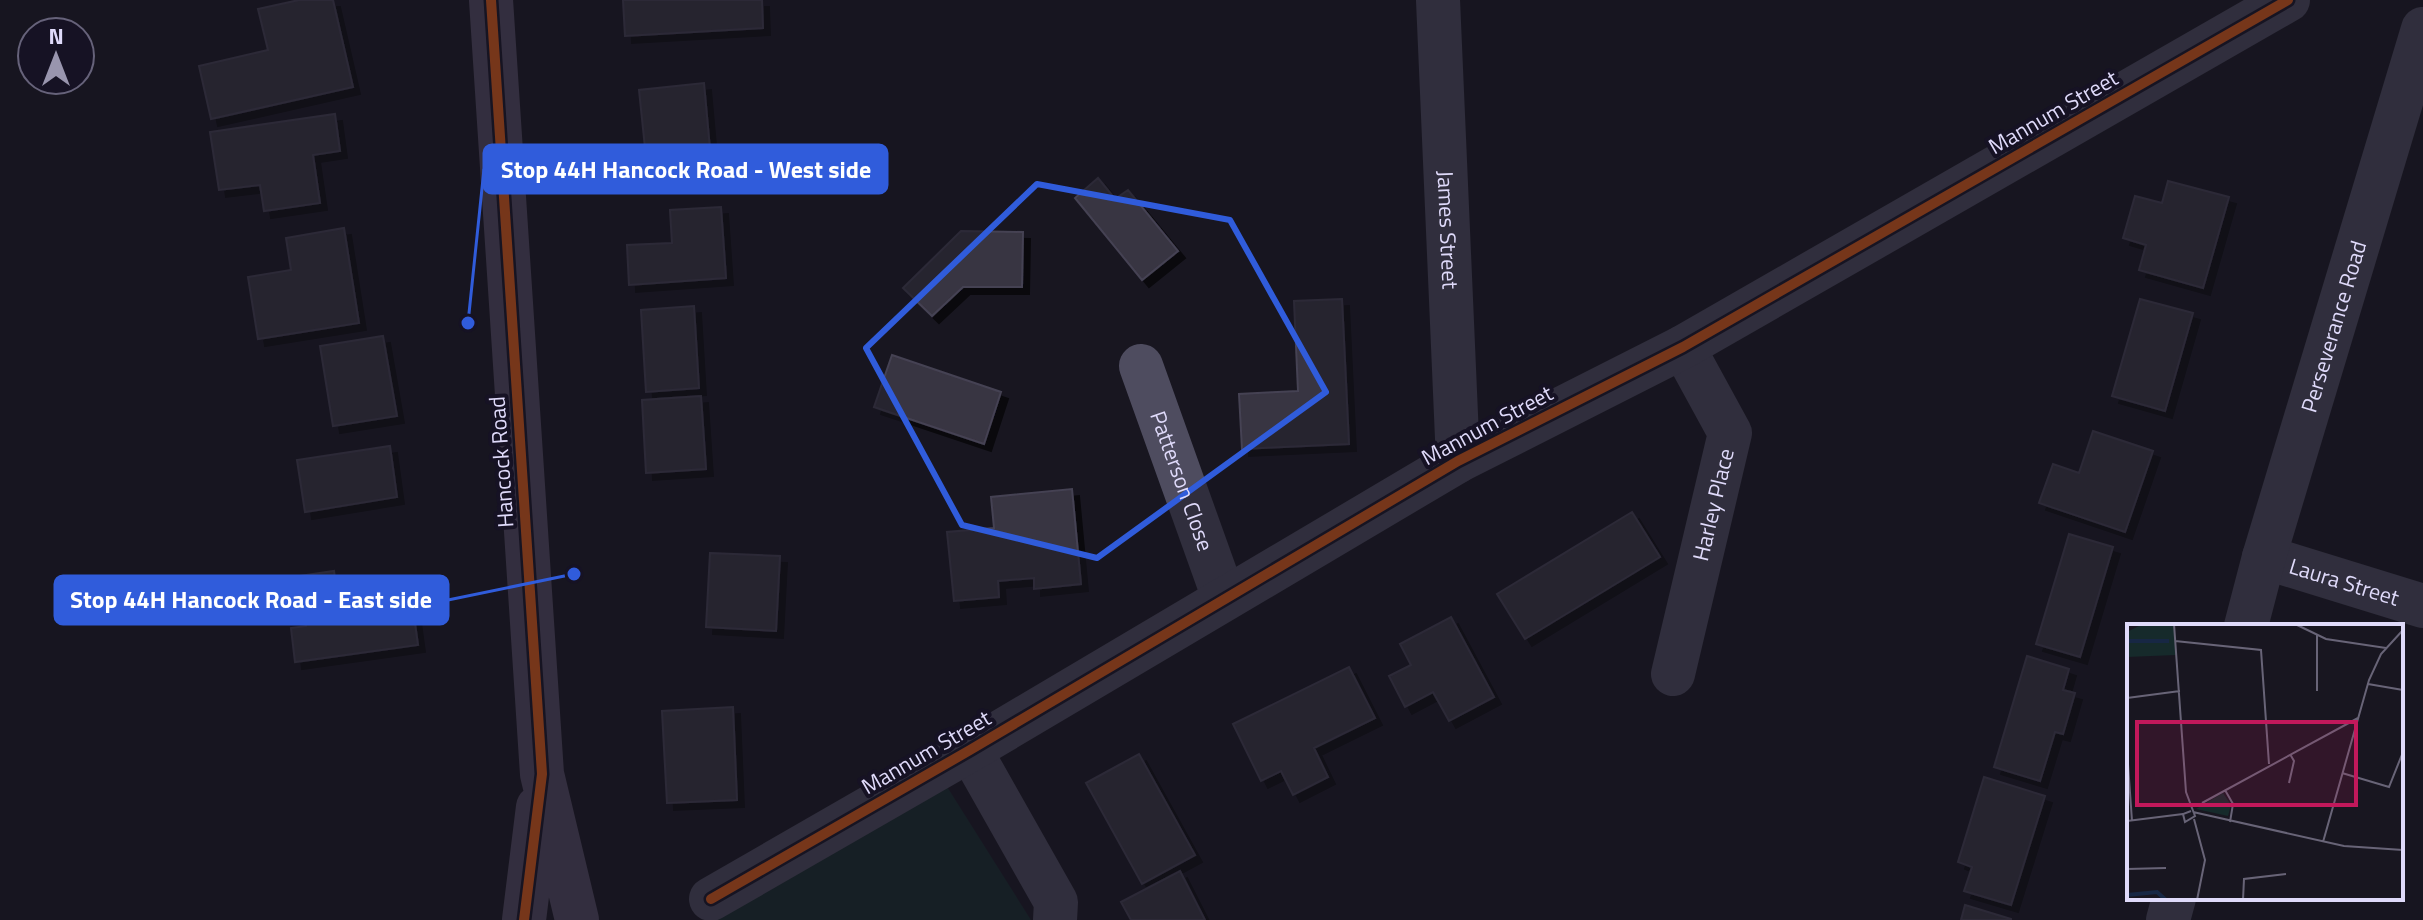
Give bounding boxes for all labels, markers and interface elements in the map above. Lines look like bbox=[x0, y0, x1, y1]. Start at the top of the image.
north arrow bbox=[16, 16, 96, 96]
text: N bbox=[48, 19, 64, 53]
street label: Mannum Street bbox=[1982, 61, 2124, 163]
callout: Stop 44H Hancock Road - West side bbox=[484, 145, 887, 193]
text: Stop 44H Hancock Road - West side bbox=[501, 151, 871, 187]
street label: James Street bbox=[1428, 170, 1468, 290]
street label: Perseverance Road bbox=[2291, 236, 2375, 417]
street label: Mannum Street bbox=[1415, 376, 1559, 474]
street label: Hancock Road bbox=[479, 395, 523, 529]
street label: Patterson Close bbox=[1141, 406, 1223, 556]
street label: Harley Place bbox=[1683, 445, 1743, 564]
street label: Laura Street bbox=[2285, 549, 2404, 615]
callout: Stop 44H Hancock Road - East side bbox=[55, 576, 448, 624]
text: Stop 44H Hancock Road - East side bbox=[70, 581, 432, 617]
inset map bbox=[2127, 624, 2403, 900]
street label: Mannum Street bbox=[855, 701, 997, 803]

